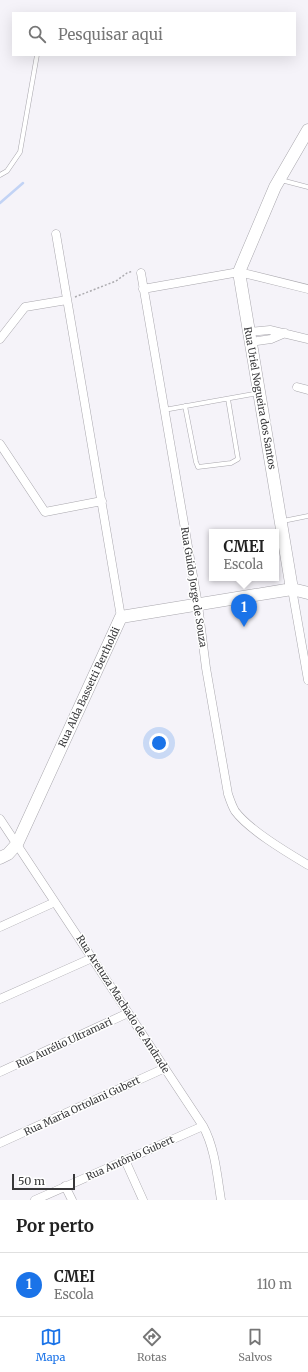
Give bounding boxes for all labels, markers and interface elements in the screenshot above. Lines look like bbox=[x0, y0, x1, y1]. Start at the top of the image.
search box bbox=[12, 12, 296, 56]
icon: search bbox=[26, 23, 48, 45]
text: Pesquisar aqui bbox=[58, 25, 163, 44]
street label: Rua Uriel Nogueira dos Santos bbox=[241, 326, 279, 470]
street label: Rua Guido Jorge de Souza bbox=[178, 526, 210, 649]
popup bbox=[209, 529, 279, 581]
text: CMEI bbox=[224, 537, 264, 556]
text: Escola bbox=[224, 556, 263, 573]
pin: 1 bbox=[231, 594, 257, 627]
street label: Rua Alda Bassetti Bertholdi bbox=[55, 625, 123, 749]
your location bbox=[149, 733, 169, 753]
street label: Rua Aretuza Machado de Andrade bbox=[73, 933, 173, 1075]
street label: Rua Aurélio Ultramari bbox=[14, 1015, 114, 1071]
street label: Rua Maria Ortolani Gubert bbox=[22, 1073, 142, 1139]
street label: Rua Antônio Gubert bbox=[84, 1133, 176, 1183]
scale bar bbox=[12, 1172, 75, 1191]
text: 50 m bbox=[18, 1174, 45, 1188]
text: Por perto bbox=[16, 1215, 94, 1237]
text: CMEI bbox=[54, 1267, 95, 1286]
text: 1 bbox=[26, 1276, 32, 1293]
text: 110 m bbox=[257, 1276, 292, 1293]
text: Escola bbox=[54, 1286, 94, 1303]
tab: Mapa bbox=[36, 1326, 65, 1364]
tab: Rotas bbox=[137, 1326, 167, 1364]
tab: Salvos bbox=[238, 1326, 272, 1364]

